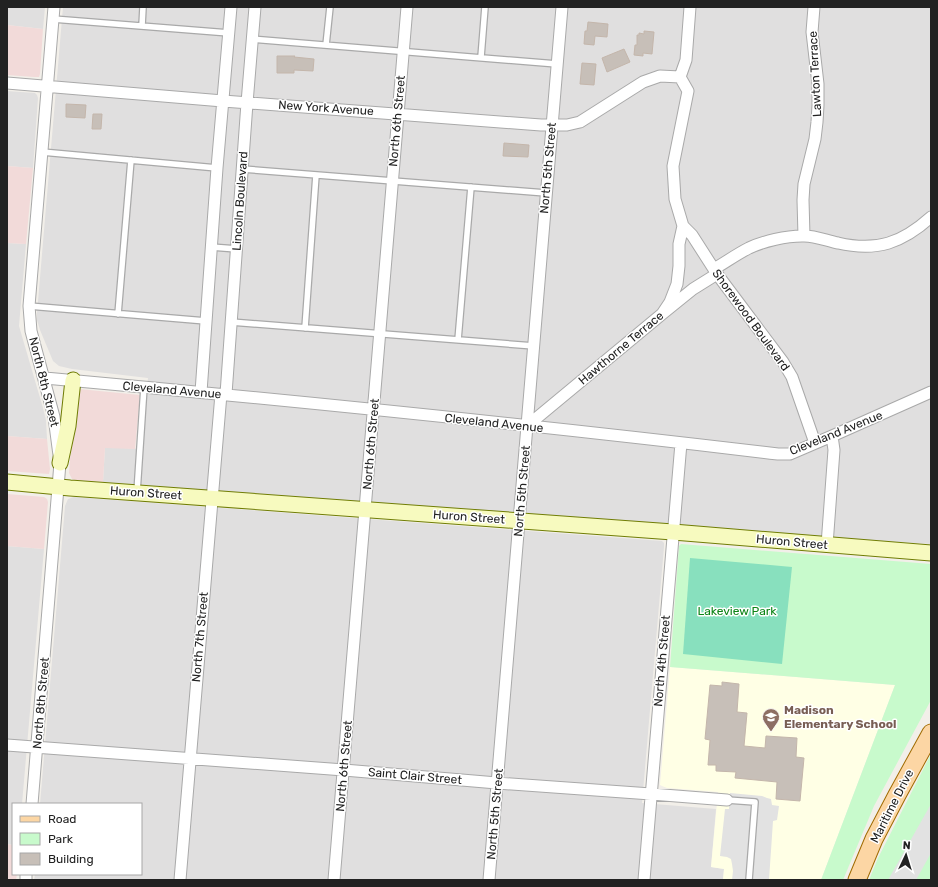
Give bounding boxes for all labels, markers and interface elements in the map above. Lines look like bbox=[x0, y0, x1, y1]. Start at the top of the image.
street label: Lawton Terrace bbox=[806, 30, 824, 117]
street label: North 6th Street bbox=[386, 74, 408, 167]
street label: New York Avenue bbox=[278, 98, 375, 118]
street label: North 5th Street bbox=[537, 122, 559, 214]
street label: Lincoln Boulevard bbox=[230, 151, 250, 251]
street label: Shorewood Boulevard bbox=[709, 266, 793, 374]
street label: Hawthorne Terrace bbox=[576, 308, 666, 388]
street label: North 8th Street bbox=[26, 336, 62, 429]
street label: Cleveland Avenue bbox=[122, 379, 222, 401]
street label: North 6th Street bbox=[360, 397, 382, 490]
street label: Cleveland Avenue bbox=[787, 408, 885, 458]
street label: Cleveland Avenue bbox=[444, 411, 544, 435]
street label: North 5th Street bbox=[511, 445, 533, 537]
street label: Huron Street bbox=[110, 484, 183, 503]
street label: Huron Street bbox=[433, 508, 506, 527]
street label: Huron Street bbox=[756, 532, 829, 552]
street label: North 7th Street bbox=[189, 591, 211, 683]
park label: Lakeview Park bbox=[697, 604, 777, 618]
street label: North 4th Street bbox=[651, 614, 673, 707]
street label: North 8th Street bbox=[30, 656, 52, 749]
place label: Madison Elementary School bbox=[784, 703, 896, 731]
school or university icon: Madison Elementary School bbox=[761, 707, 781, 732]
street label: North 6th Street bbox=[333, 719, 355, 812]
street label: Saint Clair Street bbox=[367, 765, 463, 787]
street label: Maritime Drive bbox=[868, 767, 917, 845]
street label: North 5th Street bbox=[484, 768, 506, 860]
legend bbox=[12, 803, 142, 875]
text: Road bbox=[48, 812, 76, 826]
text: Park bbox=[48, 832, 74, 846]
north arrow bbox=[886, 835, 926, 875]
text: N bbox=[902, 839, 911, 852]
text: Building bbox=[48, 852, 94, 866]

